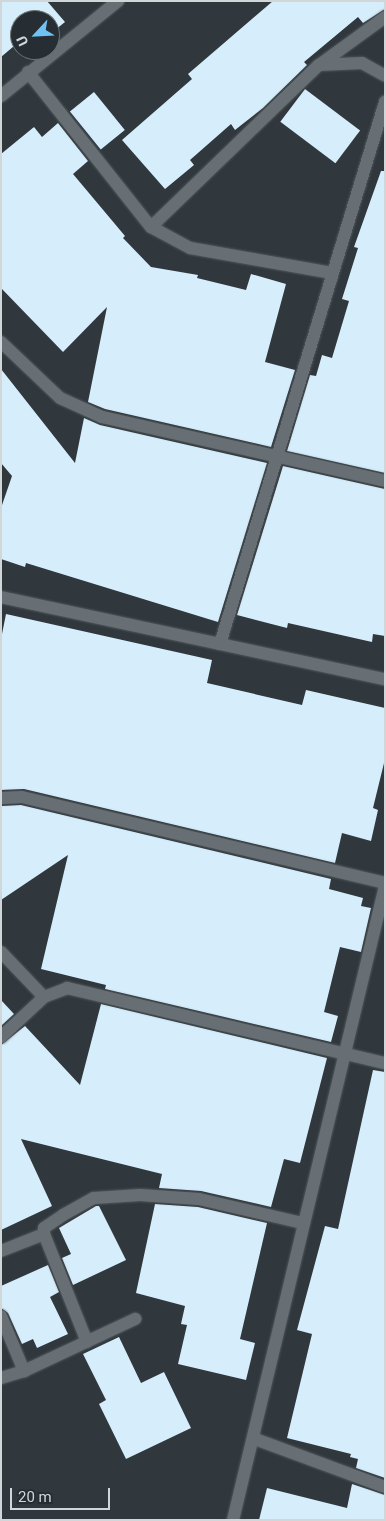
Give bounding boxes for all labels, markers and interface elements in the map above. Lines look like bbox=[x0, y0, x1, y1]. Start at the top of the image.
north arrow bbox=[10, 10, 60, 60]
text: U bbox=[13, 33, 32, 48]
scale bar bbox=[12, 1478, 112, 1510]
text: 20 m bbox=[18, 1488, 52, 1506]

